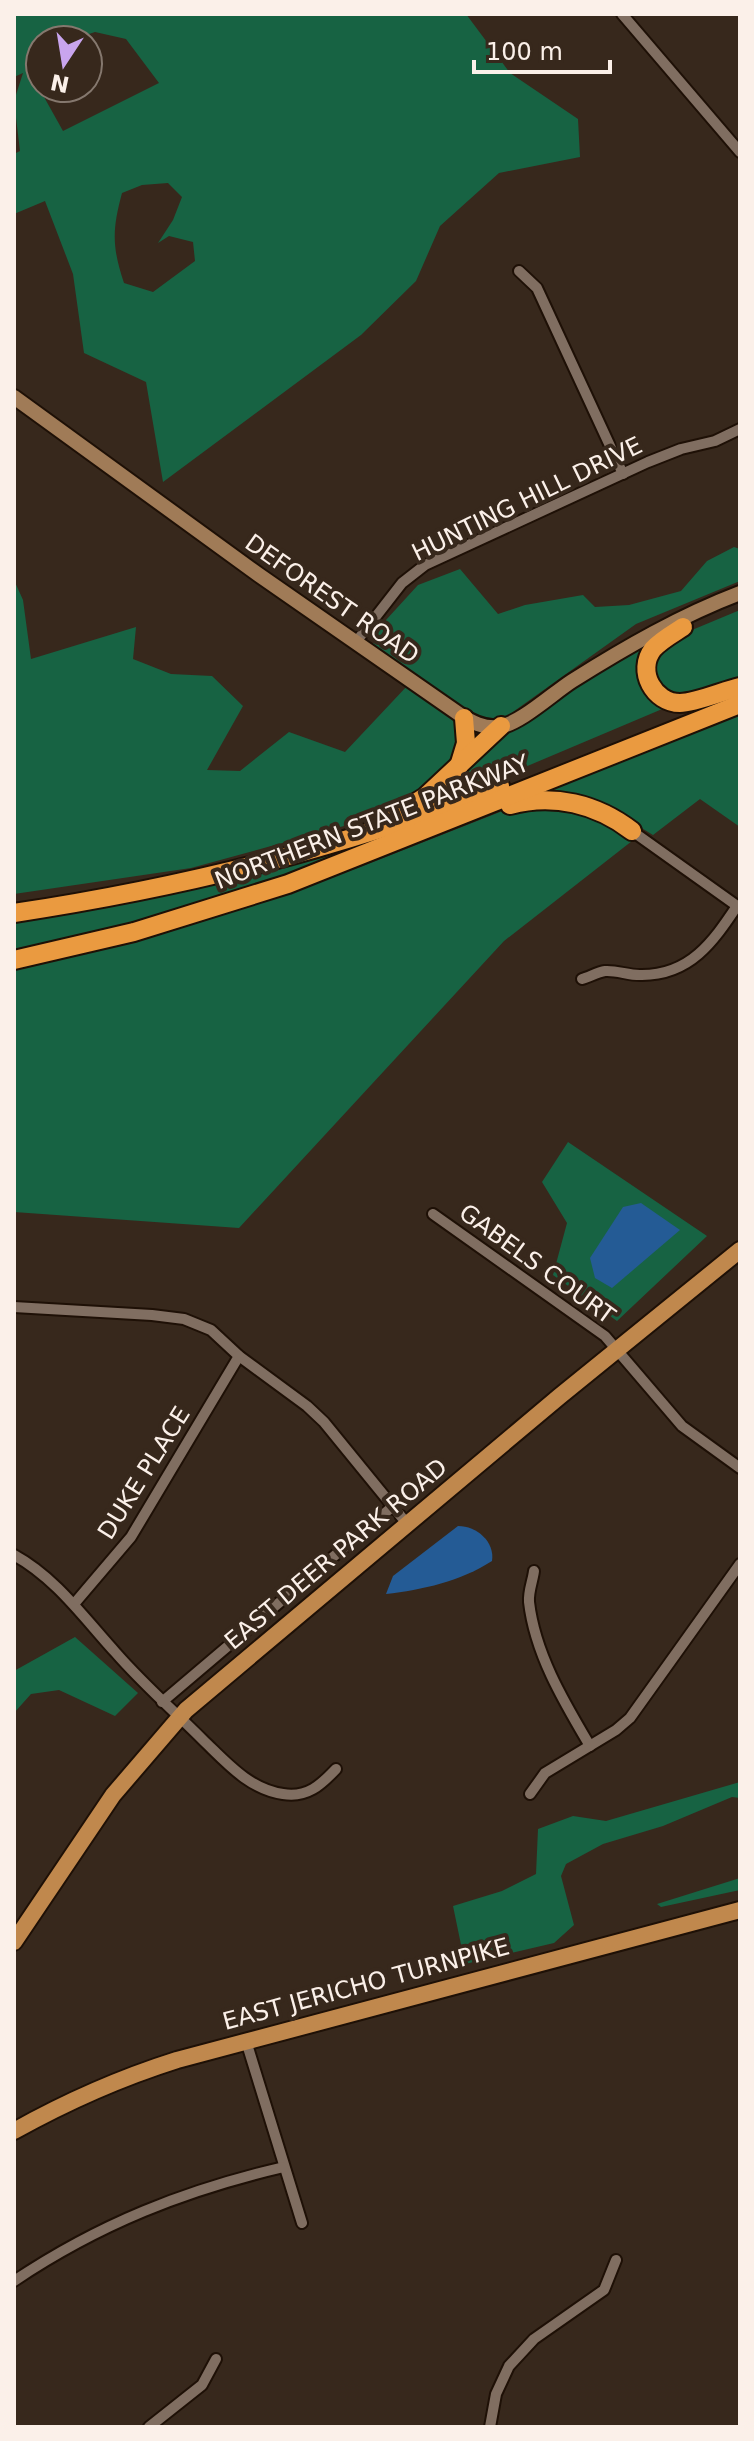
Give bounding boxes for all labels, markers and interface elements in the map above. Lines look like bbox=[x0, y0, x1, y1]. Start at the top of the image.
north arrow bbox=[24, 24, 104, 104]
scale bar bbox=[474, 24, 610, 74]
text: 100 m bbox=[486, 38, 563, 66]
text: N bbox=[48, 69, 72, 97]
street label: HUNTING HILL DRIVE bbox=[407, 431, 647, 567]
street label: DEFOREST ROAD bbox=[240, 529, 424, 669]
street label: NORTHERN STATE PARKWAY bbox=[211, 749, 533, 895]
street label: GABELS COURT bbox=[454, 1198, 621, 1330]
street label: DUKE PLACE bbox=[92, 1402, 196, 1544]
street label: EAST DEER PARK ROAD bbox=[219, 1453, 453, 1655]
street label: EAST JERICHO TURNPIKE bbox=[220, 1932, 512, 2036]

